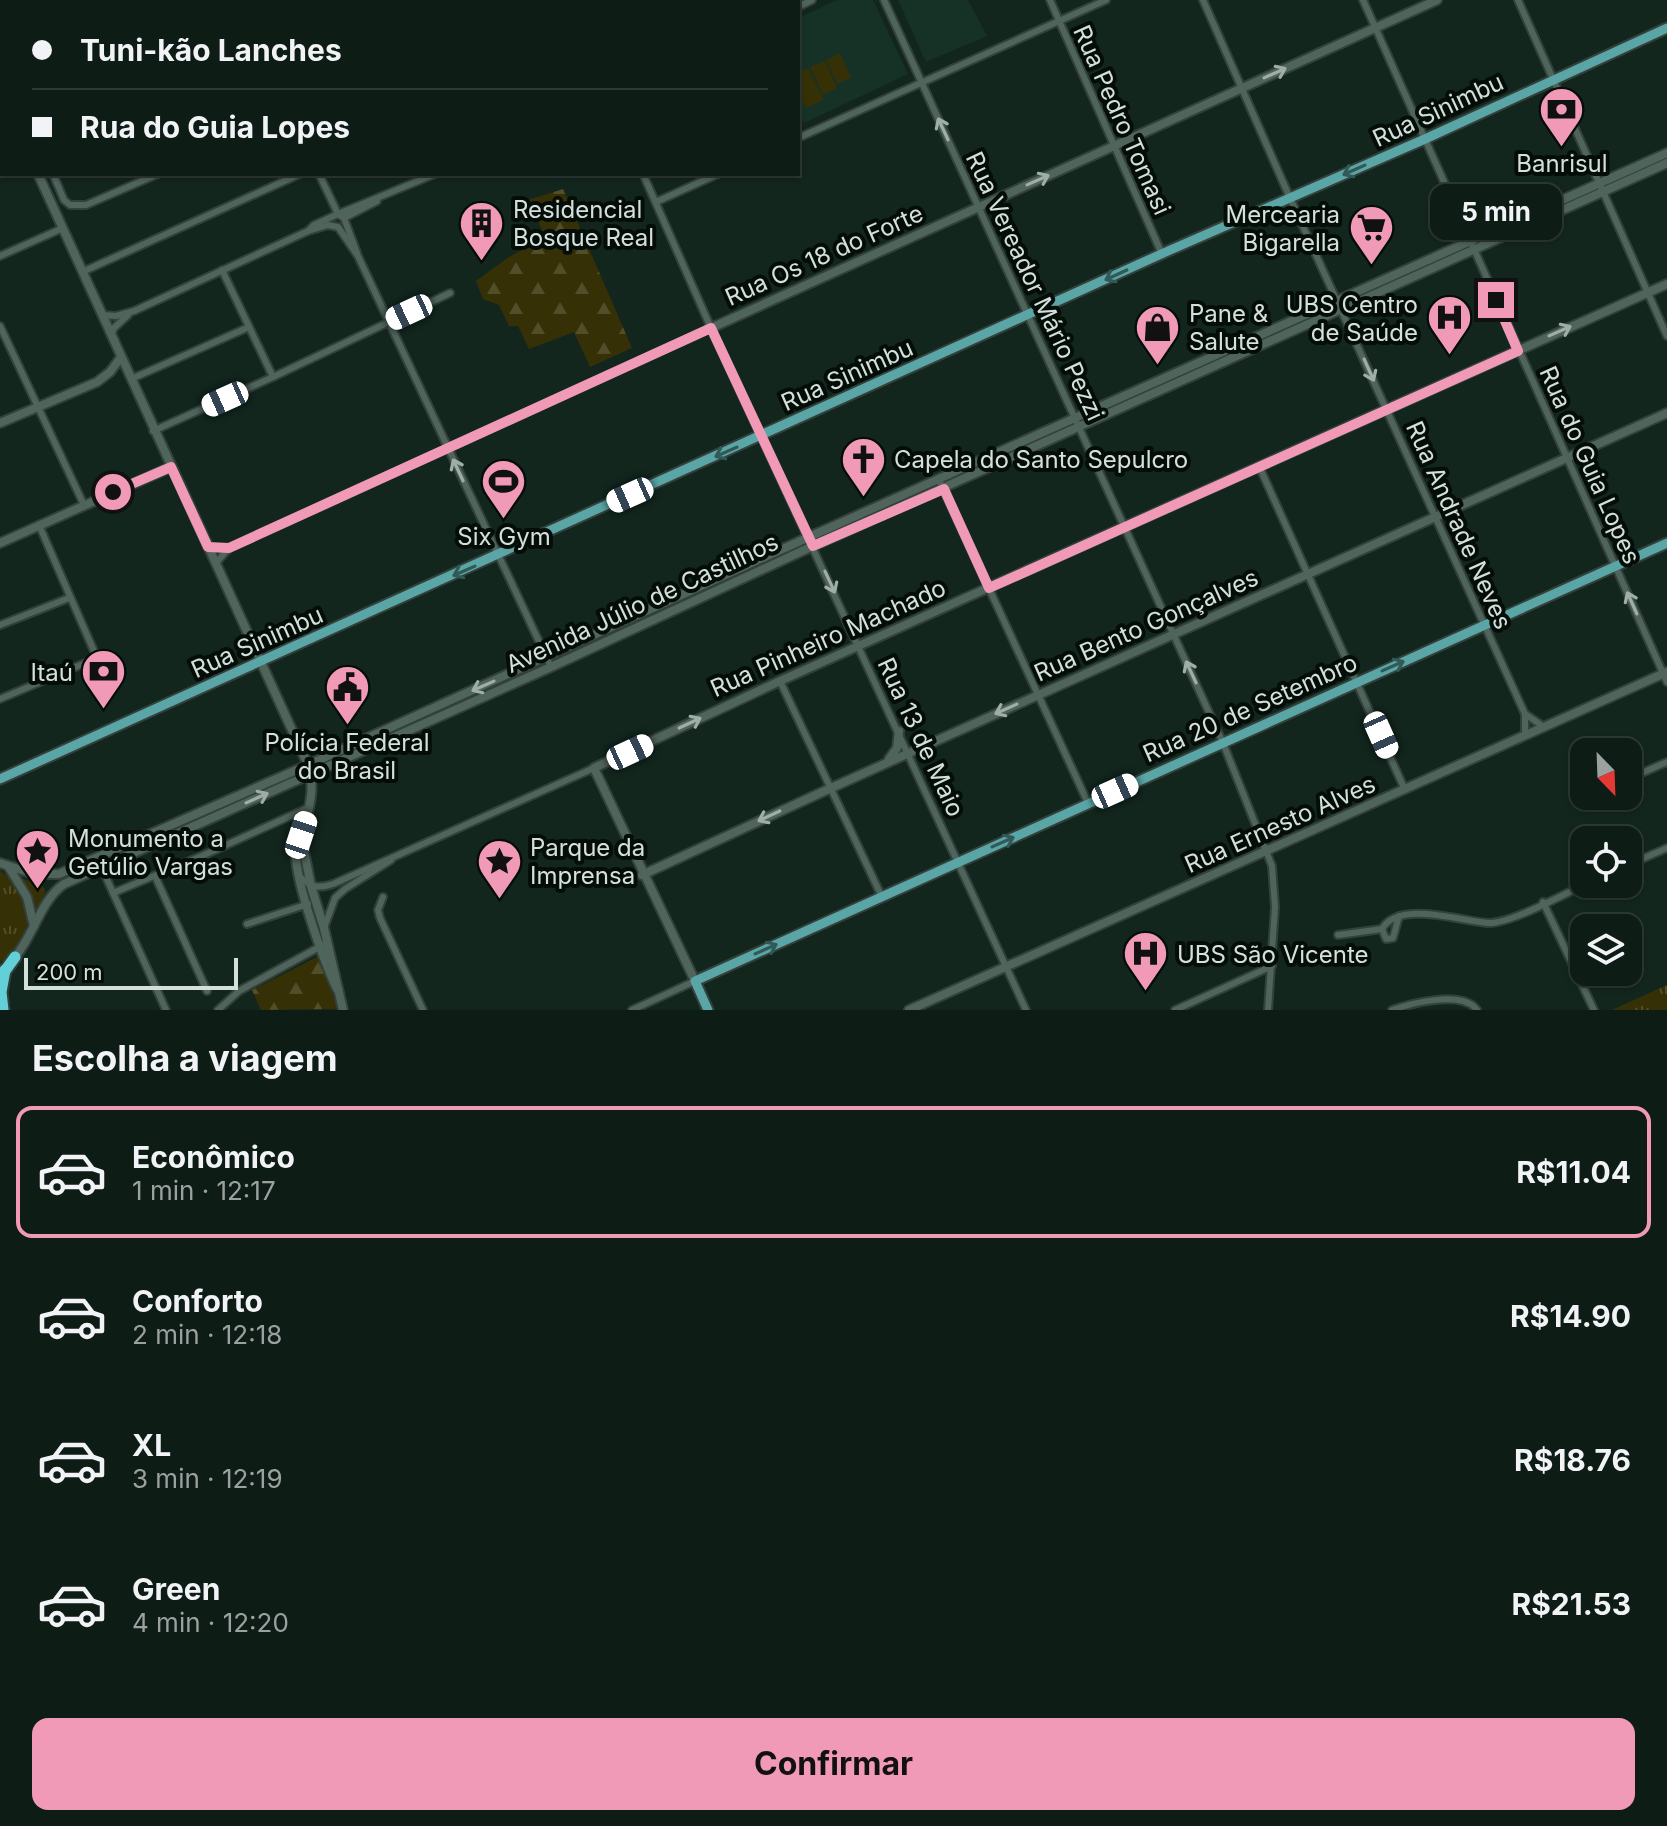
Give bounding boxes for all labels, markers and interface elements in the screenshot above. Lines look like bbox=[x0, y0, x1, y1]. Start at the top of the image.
street label: Rua Pedro Tomasi bbox=[1067, 21, 1177, 219]
text: Tuni-kão Lanches bbox=[80, 32, 342, 68]
one-way arrow bbox=[1262, 65, 1286, 80]
street label: Rua Sinimbu bbox=[1368, 67, 1508, 153]
bank icon: Banrisul bbox=[1538, 85, 1586, 148]
text: Rua do Guia Lopes bbox=[80, 109, 350, 145]
one-way arrow bbox=[935, 118, 950, 142]
street label: Rua Vereador Mário Pezzi bbox=[960, 147, 1110, 425]
place label: Banrisul bbox=[1516, 149, 1608, 178]
one-way arrow bbox=[1342, 163, 1367, 178]
one-way arrow bbox=[1025, 172, 1049, 187]
callout: 5 min bbox=[1430, 184, 1562, 240]
place label: Residencial Bosque Real bbox=[513, 195, 654, 252]
text: 5 min bbox=[1461, 196, 1531, 227]
street label: Rua Os 18 do Forte bbox=[721, 198, 927, 312]
building icon: Residencial Bosque Real bbox=[458, 199, 506, 262]
place label: Mercearia Bigarella bbox=[1226, 200, 1340, 257]
supermarket icon: Mercearia Bigarella bbox=[1347, 204, 1395, 267]
one-way arrow bbox=[1104, 268, 1129, 283]
route end bbox=[1478, 282, 1514, 318]
place label: UBS Centro de Saúde bbox=[1286, 290, 1418, 347]
car bbox=[382, 291, 436, 333]
hospital icon: UBS Centro de Saúde bbox=[1425, 294, 1473, 357]
place label: Pane & Salute bbox=[1189, 299, 1269, 356]
shop icon: Pane & Salute bbox=[1134, 303, 1182, 366]
one-way arrow bbox=[1548, 323, 1572, 338]
street label: Rua Sinimbu bbox=[777, 333, 917, 417]
one-way arrow bbox=[1363, 358, 1378, 382]
street label: Rua do Guia Lopes bbox=[1533, 362, 1647, 568]
car bbox=[198, 378, 252, 420]
street label: Rua Andrade Neves bbox=[1400, 417, 1518, 633]
church icon: Capela do Santo Sepulcro bbox=[839, 435, 887, 498]
one-way arrow bbox=[715, 445, 739, 460]
place label: Capela do Santo Sepulcro bbox=[894, 445, 1188, 474]
one-way arrow bbox=[450, 458, 465, 482]
sports icon: Six Gym bbox=[480, 458, 528, 521]
route start bbox=[95, 474, 131, 510]
car bbox=[603, 474, 657, 516]
place label: Six Gym bbox=[457, 522, 551, 551]
street label: Avenida Júlio de Castilhos bbox=[501, 527, 783, 679]
street label: Rua Bento Gonçalves bbox=[1030, 563, 1262, 687]
one-way arrow bbox=[452, 564, 477, 579]
one-way arrow bbox=[823, 570, 838, 594]
street label: Rua Pinheiro Machado bbox=[706, 573, 950, 703]
one-way arrow bbox=[1623, 591, 1638, 615]
street label: Rua Sinimbu bbox=[187, 600, 327, 684]
bank icon: Itaú bbox=[80, 648, 128, 711]
street label: Rua 20 de Setembro bbox=[1138, 648, 1362, 768]
street label: Rua 13 de Maio bbox=[872, 653, 970, 821]
place label: Itaú bbox=[31, 658, 73, 687]
one-way arrow bbox=[1380, 658, 1405, 673]
one-way arrow bbox=[1182, 660, 1197, 684]
public building icon: Polícia Federal do Brasil bbox=[323, 664, 371, 727]
one-way arrow bbox=[471, 679, 496, 694]
one-way arrow bbox=[994, 702, 1018, 717]
car bbox=[1360, 708, 1402, 762]
one-way arrow bbox=[678, 715, 702, 730]
place label: Polícia Federal do Brasil bbox=[264, 728, 430, 785]
car bbox=[603, 731, 657, 773]
north arrow bbox=[1570, 738, 1642, 810]
map controls bbox=[1570, 738, 1642, 986]
street label: Rua Ernesto Alves bbox=[1180, 769, 1380, 879]
car bbox=[1088, 770, 1142, 812]
one-way arrow bbox=[244, 790, 268, 805]
car bbox=[282, 808, 320, 862]
one-way arrow bbox=[757, 809, 781, 824]
place label: Monumento a Getúlio Vargas bbox=[68, 824, 233, 881]
button: locate bbox=[1570, 826, 1642, 898]
place icon: Monumento a Getúlio Vargas bbox=[13, 828, 61, 891]
place label: Parque da Imprensa bbox=[530, 833, 645, 890]
one-way arrow bbox=[990, 833, 1014, 848]
place icon: Parque da Imprensa bbox=[475, 837, 523, 900]
button: layers bbox=[1570, 914, 1642, 986]
hospital icon: UBS São Vicente bbox=[1122, 930, 1170, 993]
place label: UBS São Vicente bbox=[1177, 940, 1369, 969]
one-way arrow bbox=[753, 941, 777, 956]
scale bar bbox=[24, 954, 238, 990]
text: 200 m bbox=[36, 959, 103, 985]
text: Escolha a viagem bbox=[32, 1036, 338, 1080]
icon: car bbox=[36, 1136, 108, 1208]
text: Econômico bbox=[132, 1139, 295, 1175]
text: R$11.04 bbox=[1516, 1154, 1631, 1190]
text: 1 min · 12:17 bbox=[132, 1175, 276, 1206]
icon: car bbox=[36, 1280, 108, 1352]
text: Conforto bbox=[132, 1283, 263, 1319]
text: R$14.90 bbox=[1510, 1298, 1631, 1334]
text: 2 min · 12:18 bbox=[132, 1319, 282, 1350]
icon: car bbox=[36, 1424, 108, 1496]
text: XL bbox=[132, 1427, 171, 1463]
text: R$18.76 bbox=[1514, 1442, 1631, 1478]
text: 3 min · 12:19 bbox=[132, 1463, 283, 1494]
icon: car bbox=[36, 1568, 108, 1640]
text: Green bbox=[132, 1571, 220, 1607]
text: R$21.53 bbox=[1511, 1586, 1631, 1622]
text: 4 min · 12:20 bbox=[132, 1607, 289, 1638]
button: Confirmar bbox=[32, 1718, 1635, 1810]

